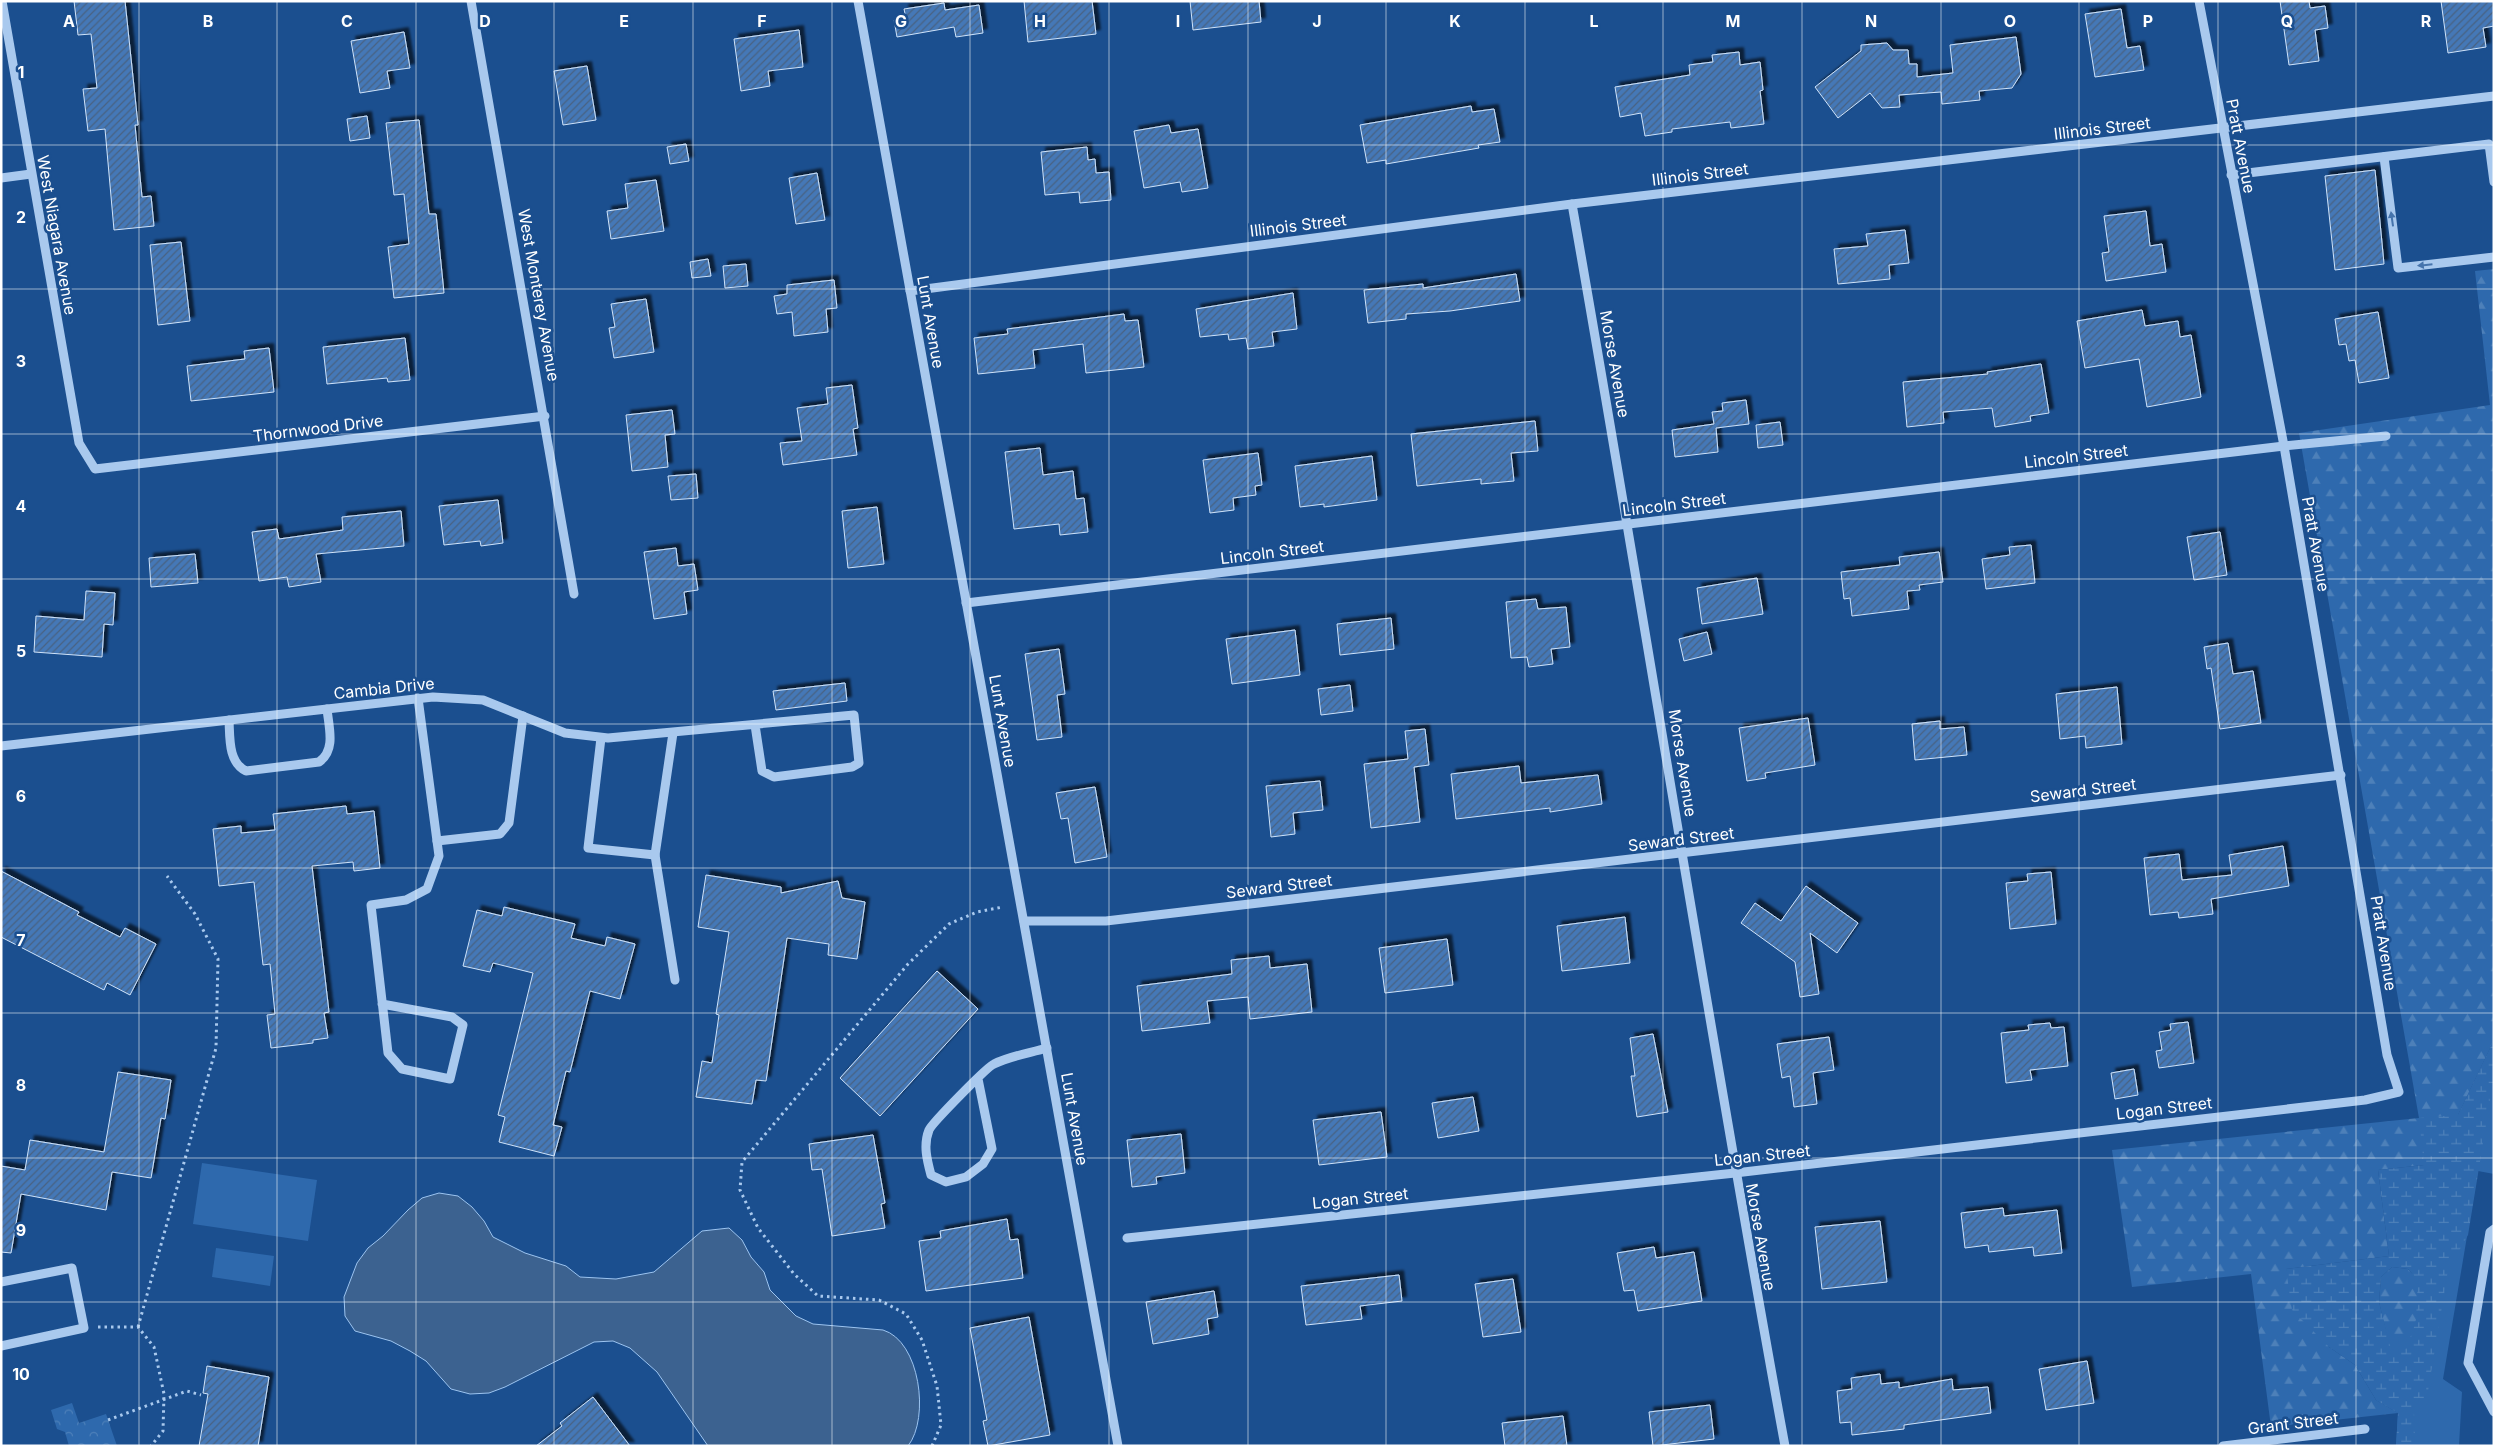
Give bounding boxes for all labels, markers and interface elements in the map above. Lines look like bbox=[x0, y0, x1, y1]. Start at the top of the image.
text: A bbox=[63, 11, 75, 31]
text: B bbox=[203, 11, 213, 31]
text: C bbox=[341, 11, 353, 31]
text: D bbox=[479, 11, 491, 31]
text: E bbox=[619, 11, 629, 31]
text: F bbox=[757, 11, 767, 31]
text: G bbox=[895, 11, 907, 31]
text: H bbox=[1034, 11, 1046, 31]
text: I bbox=[1176, 11, 1180, 31]
text: J bbox=[1312, 11, 1322, 31]
text: K bbox=[1449, 11, 1461, 31]
text: L bbox=[1589, 11, 1599, 31]
text: M bbox=[1726, 11, 1740, 31]
text: N bbox=[1865, 11, 1877, 31]
text: O bbox=[2004, 11, 2016, 31]
text: P bbox=[2143, 11, 2153, 31]
text: Q bbox=[2281, 11, 2293, 31]
text: R bbox=[2421, 11, 2432, 31]
text: 1 bbox=[18, 62, 24, 82]
street label: Pratt Avenue bbox=[2222, 97, 2260, 195]
street label: Illinois Street bbox=[2053, 112, 2151, 144]
street label: West Niagara Avenue bbox=[33, 154, 81, 316]
street label: Illinois Street bbox=[1651, 158, 1749, 190]
text: 2 bbox=[16, 207, 26, 227]
street label: West Monterey Avenue bbox=[514, 207, 564, 383]
street label: Illinois Street bbox=[1249, 209, 1347, 241]
one-way arrow bbox=[2388, 211, 2396, 227]
one-way arrow bbox=[2417, 261, 2433, 269]
street label: Lunt Avenue bbox=[913, 274, 949, 370]
street label: Morse Avenue bbox=[1596, 309, 1634, 419]
text: 3 bbox=[16, 351, 26, 371]
street label: Thornwood Drive bbox=[252, 410, 384, 446]
street label: Lincoln Street bbox=[2023, 440, 2129, 472]
street label: Lincoln Street bbox=[1621, 488, 1727, 520]
street label: Pratt Avenue bbox=[2298, 495, 2334, 593]
text: 4 bbox=[16, 496, 27, 516]
street label: Lincoln Street bbox=[1219, 536, 1325, 568]
text: 5 bbox=[16, 641, 26, 661]
street label: Cambia Drive bbox=[332, 673, 436, 703]
street label: Lunt Avenue bbox=[985, 673, 1021, 769]
street label: Morse Avenue bbox=[1665, 708, 1701, 818]
street label: Seward Street bbox=[2029, 774, 2137, 806]
text: 6 bbox=[16, 786, 26, 806]
street label: Seward Street bbox=[1627, 823, 1735, 855]
street label: Seward Street bbox=[1225, 870, 1333, 902]
street label: Pratt Avenue bbox=[2367, 894, 2401, 992]
text: 7 bbox=[16, 930, 26, 950]
street label: Lunt Avenue bbox=[1057, 1071, 1093, 1167]
text: 8 bbox=[16, 1075, 26, 1095]
street label: Logan Street bbox=[2115, 1092, 2213, 1124]
street label: Logan Street bbox=[1713, 1140, 1811, 1170]
street label: Morse Avenue bbox=[1742, 1182, 1780, 1292]
street label: Logan Street bbox=[1311, 1183, 1409, 1213]
text: 9 bbox=[16, 1220, 26, 1240]
text: 10 bbox=[12, 1364, 30, 1384]
street label: Grant Street bbox=[2246, 1408, 2340, 1438]

